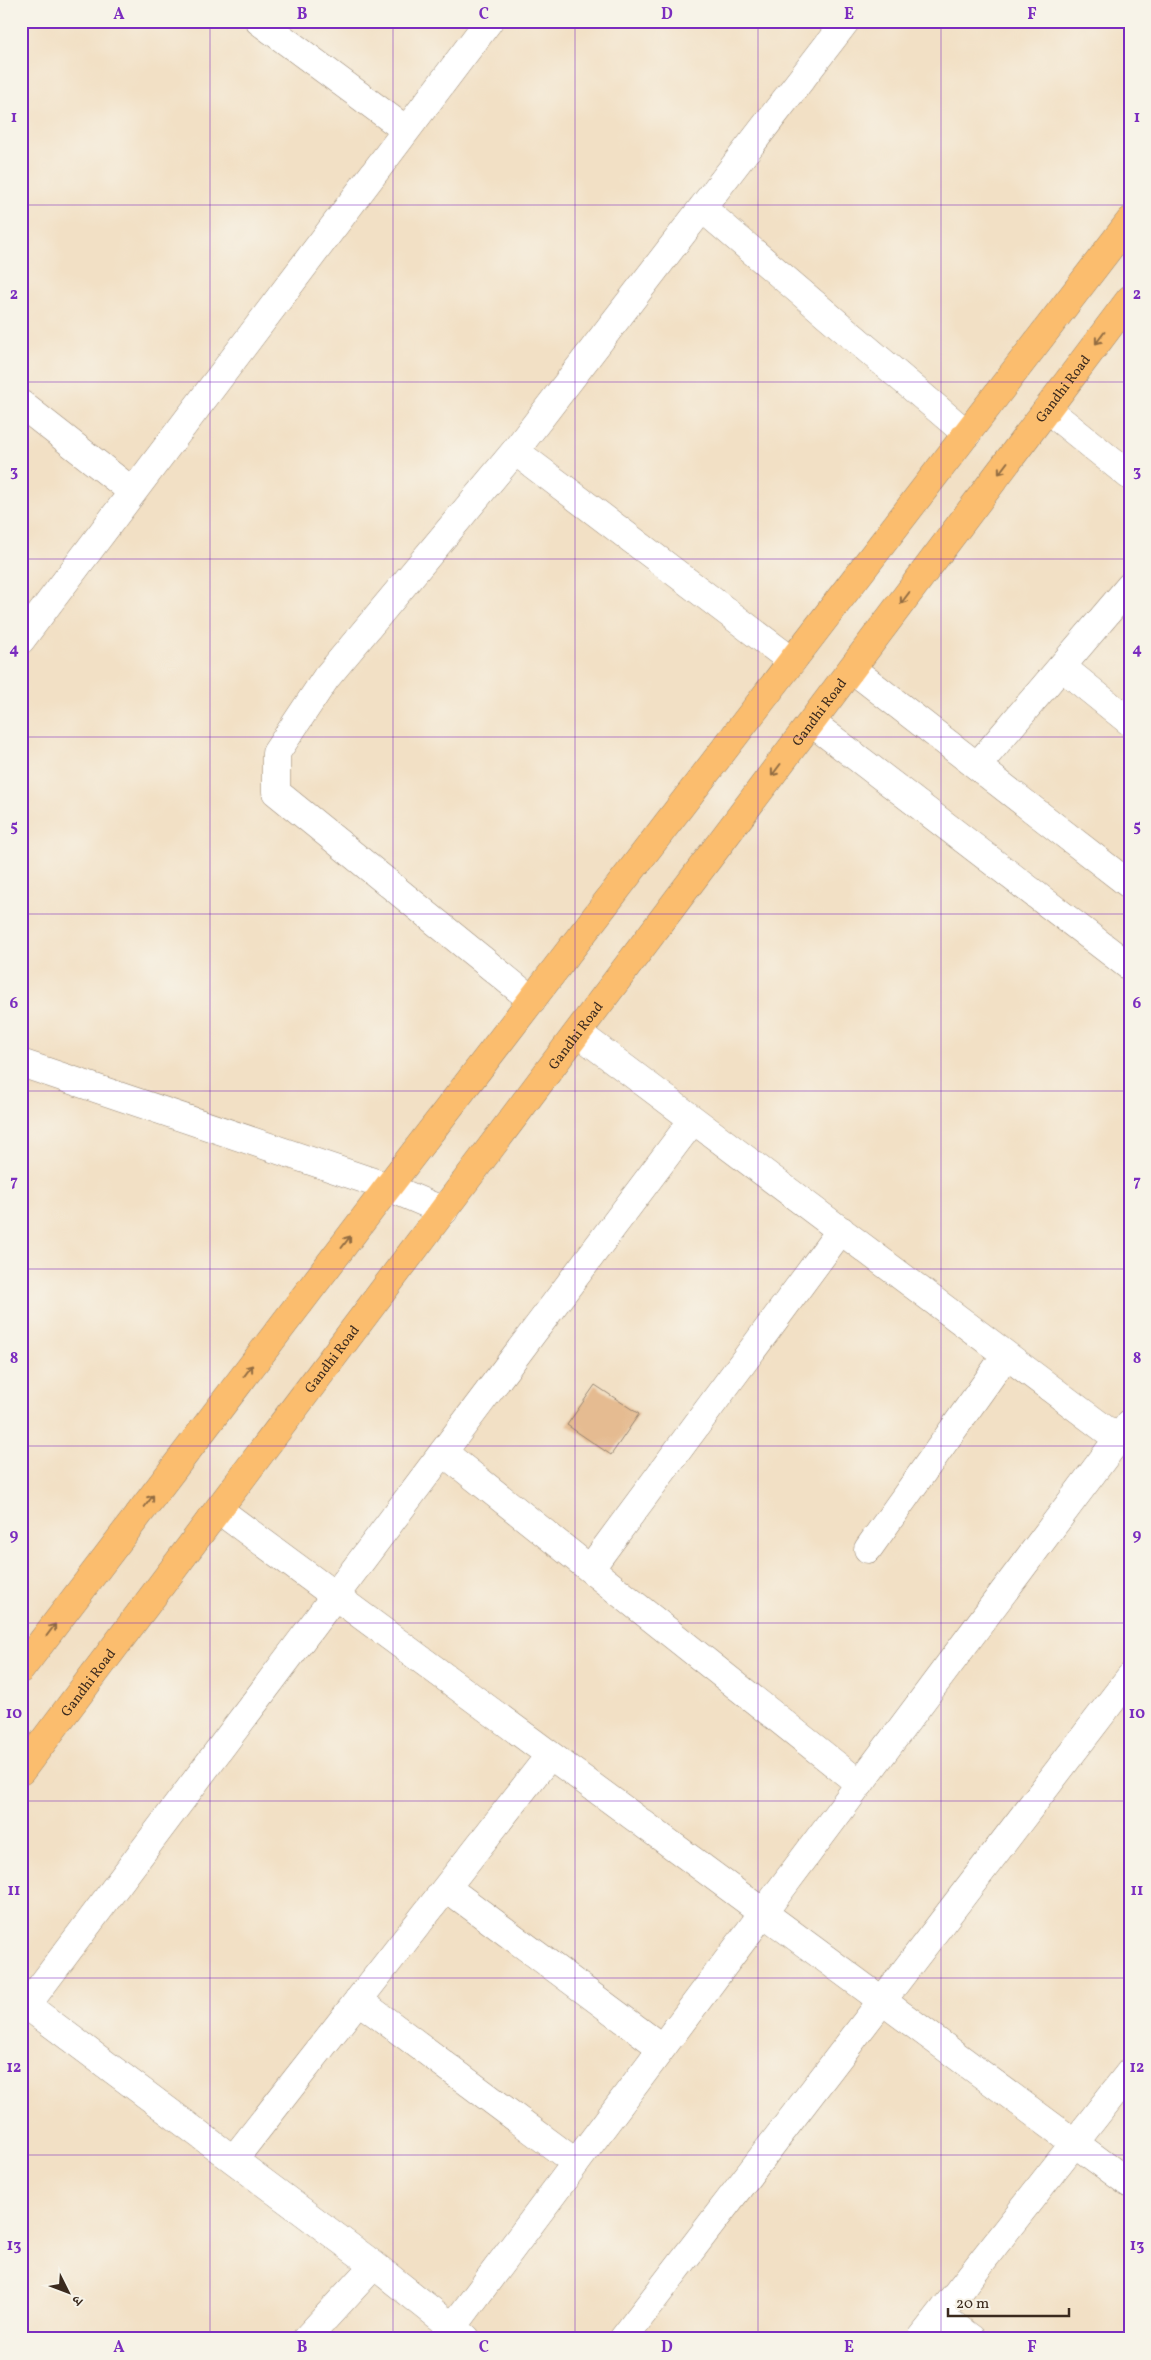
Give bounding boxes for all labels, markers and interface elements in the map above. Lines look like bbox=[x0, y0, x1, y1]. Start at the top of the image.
text: A bbox=[113, 4, 125, 26]
text: B bbox=[297, 4, 308, 26]
text: C bbox=[479, 4, 489, 26]
text: D bbox=[661, 4, 673, 26]
text: E bbox=[844, 4, 854, 26]
text: F bbox=[1027, 4, 1037, 26]
text: 1 bbox=[11, 107, 17, 129]
text: 1 bbox=[1134, 107, 1140, 129]
text: 2 bbox=[10, 284, 18, 306]
text: 2 bbox=[1133, 284, 1141, 306]
one-way arrow bbox=[1095, 331, 1106, 344]
street label: Gandhi Road bbox=[1032, 351, 1096, 427]
text: 3 bbox=[10, 461, 18, 483]
one-way arrow bbox=[997, 461, 1008, 474]
text: 3 bbox=[1133, 461, 1141, 483]
one-way arrow bbox=[900, 591, 910, 605]
text: 4 bbox=[9, 639, 19, 661]
text: 4 bbox=[1132, 639, 1142, 661]
street label: Gandhi Road bbox=[788, 675, 852, 751]
one-way arrow bbox=[771, 763, 781, 777]
text: 5 bbox=[10, 816, 18, 838]
text: 5 bbox=[1133, 816, 1141, 838]
text: 6 bbox=[10, 993, 19, 1015]
text: 6 bbox=[1133, 993, 1142, 1015]
street label: Gandhi Road bbox=[545, 998, 608, 1074]
text: 7 bbox=[10, 1171, 18, 1193]
text: 7 bbox=[1133, 1171, 1141, 1193]
one-way arrow bbox=[341, 1235, 351, 1249]
street label: Gandhi Road bbox=[301, 1322, 365, 1398]
text: 8 bbox=[10, 1348, 18, 1370]
text: 8 bbox=[1133, 1348, 1141, 1370]
one-way arrow bbox=[242, 1365, 253, 1378]
one-way arrow bbox=[144, 1495, 155, 1508]
text: 9 bbox=[10, 1525, 19, 1547]
text: 9 bbox=[1133, 1525, 1142, 1547]
one-way arrow bbox=[45, 1624, 56, 1637]
street label: Gandhi Road bbox=[57, 1645, 121, 1721]
text: 10 bbox=[6, 1703, 22, 1725]
text: 10 bbox=[1129, 1703, 1145, 1725]
text: 11 bbox=[8, 1880, 20, 1902]
text: 11 bbox=[1131, 1880, 1143, 1902]
text: 12 bbox=[7, 2057, 21, 2079]
text: 12 bbox=[1130, 2057, 1144, 2079]
text: 13 bbox=[7, 2235, 21, 2257]
text: 13 bbox=[1130, 2235, 1144, 2257]
north arrow bbox=[42, 2268, 92, 2318]
scale bar bbox=[948, 2285, 1070, 2317]
text: उ bbox=[67, 2290, 87, 2309]
text: 20 m bbox=[956, 2294, 989, 2315]
text: A bbox=[113, 2337, 125, 2359]
text: B bbox=[297, 2337, 308, 2359]
text: C bbox=[479, 2337, 489, 2359]
text: D bbox=[661, 2337, 673, 2359]
text: E bbox=[844, 2337, 854, 2359]
text: F bbox=[1027, 2337, 1037, 2359]

